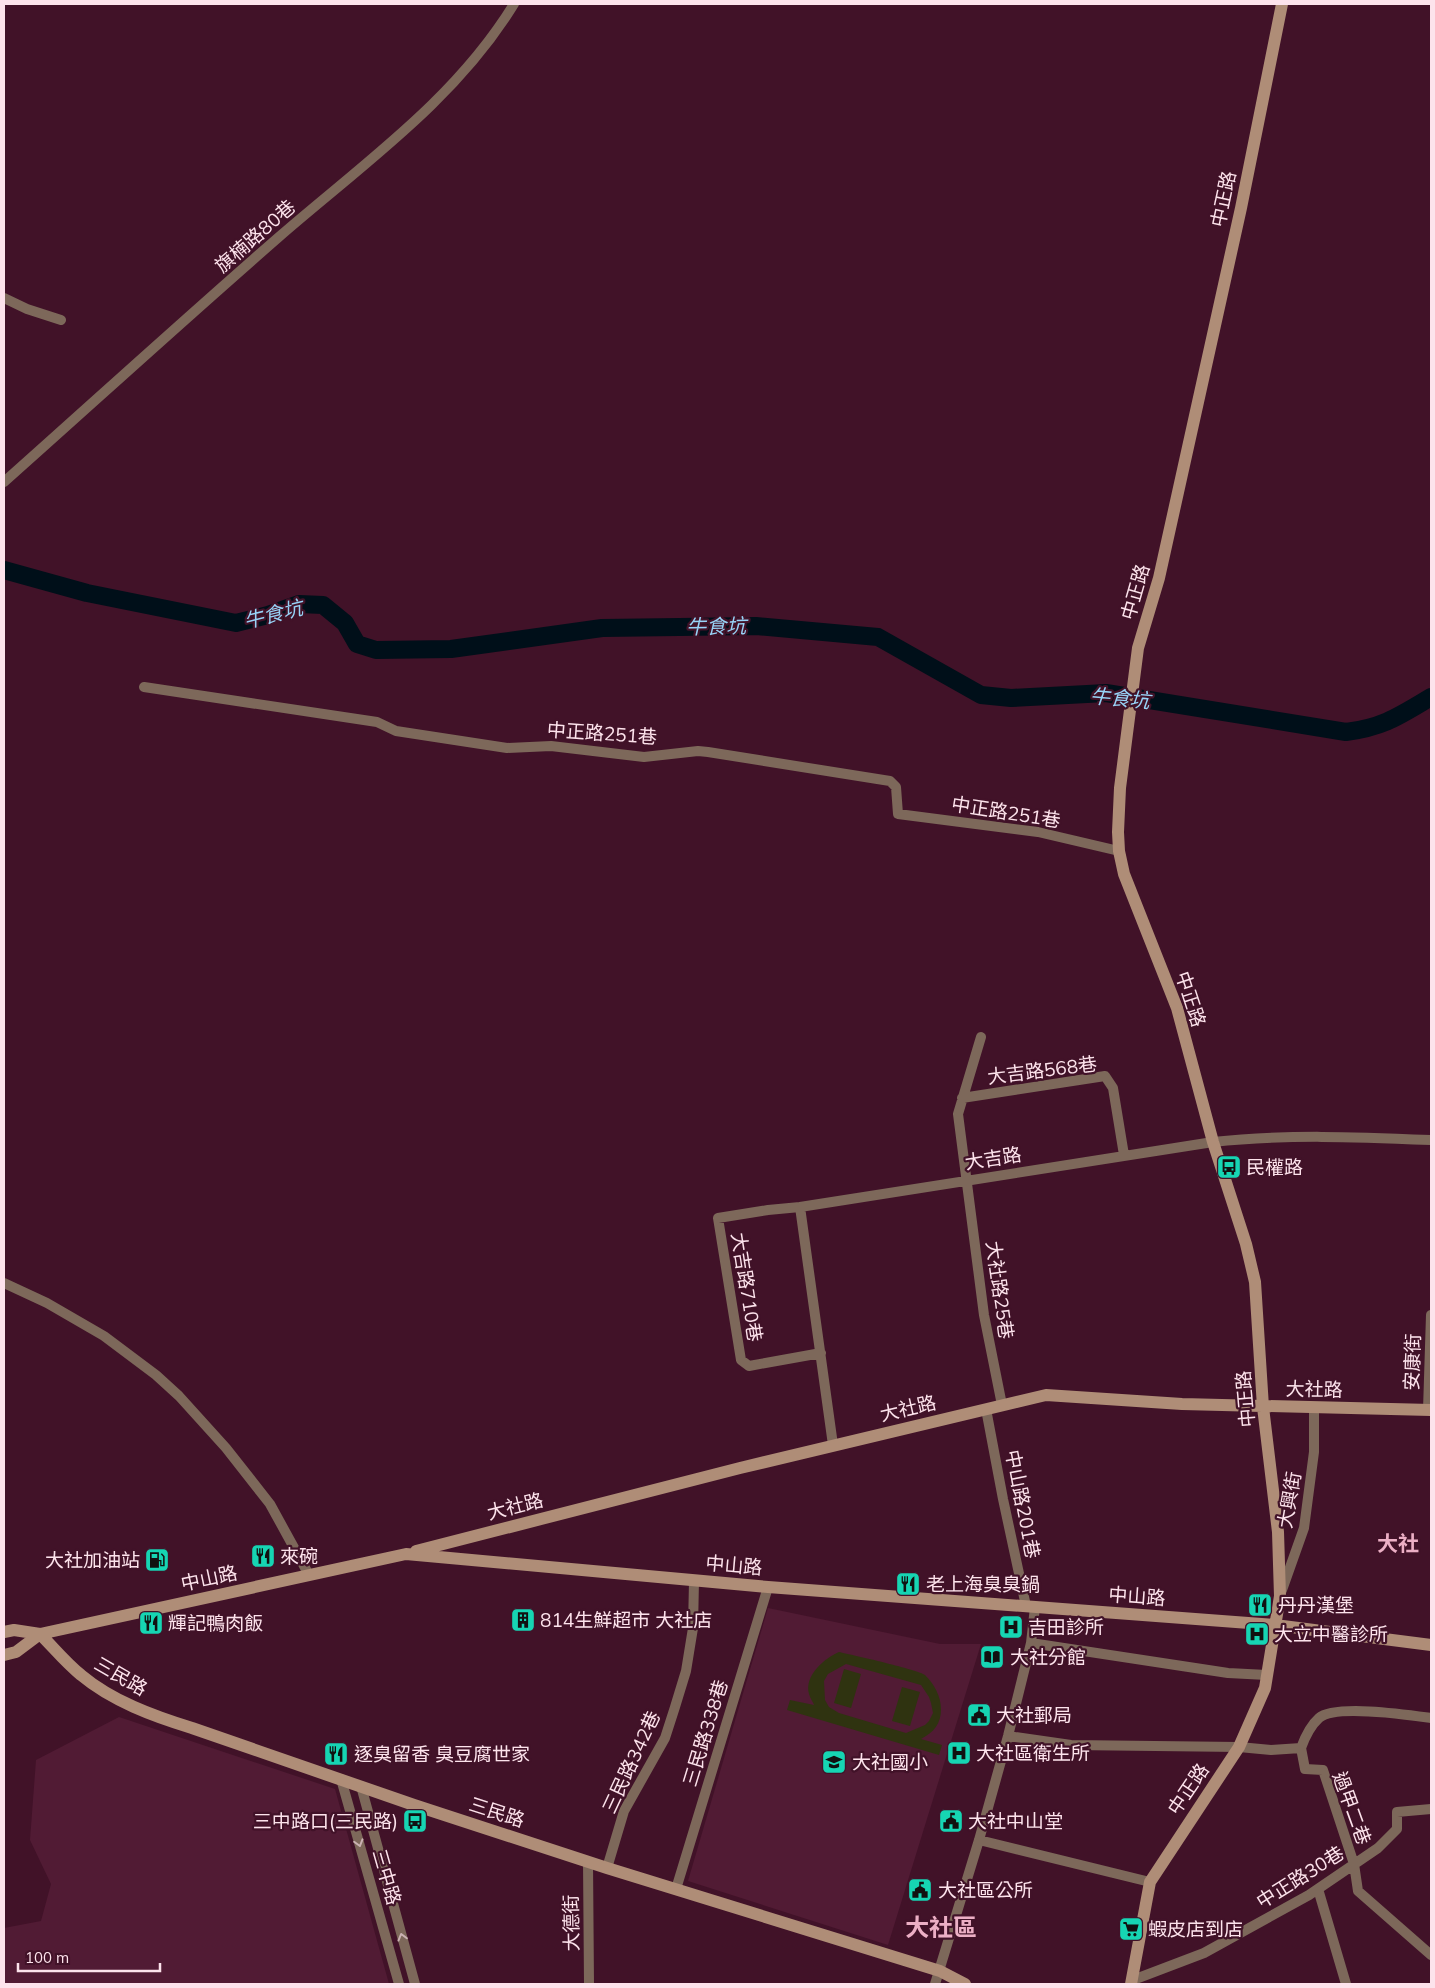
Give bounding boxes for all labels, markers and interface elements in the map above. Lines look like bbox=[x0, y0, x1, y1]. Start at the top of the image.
street label: 中正路 bbox=[1205, 169, 1241, 229]
street label: 旗楠路80巷 bbox=[210, 195, 300, 277]
street label: 中正路 bbox=[1116, 561, 1154, 623]
water label: 牛食坑 bbox=[241, 594, 308, 633]
water label: 牛食坑 bbox=[686, 613, 749, 639]
water label: 牛食坑 bbox=[1089, 683, 1154, 713]
street label: 中正路251巷 bbox=[546, 717, 658, 749]
street label: 中正路251巷 bbox=[950, 792, 1062, 832]
street label: 中正路 bbox=[1171, 968, 1211, 1030]
street label: 大吉路568巷 bbox=[986, 1051, 1098, 1089]
street label: 大吉路 bbox=[963, 1142, 1023, 1174]
bus stop icon: 民權路 bbox=[1216, 1154, 1242, 1180]
place label: 民權路 bbox=[1246, 1155, 1303, 1179]
street label: 大吉路710巷 bbox=[727, 1231, 767, 1343]
street label: 大社路25巷 bbox=[981, 1239, 1019, 1341]
street label: 安康街 bbox=[1399, 1333, 1425, 1391]
street label: 中正路 bbox=[1231, 1370, 1259, 1428]
street label: 大社路 bbox=[1285, 1377, 1343, 1401]
street label: 大社路 bbox=[878, 1390, 938, 1426]
street label: 中山路201巷 bbox=[1001, 1448, 1045, 1560]
street label: 大興街 bbox=[1272, 1470, 1306, 1530]
street label: 大社路 bbox=[484, 1487, 546, 1525]
district label: 大社 bbox=[1377, 1530, 1419, 1556]
restaurant icon: 來碗 bbox=[250, 1543, 276, 1569]
place label: 來碗 bbox=[280, 1544, 318, 1568]
fuel station icon: 大社加油站 bbox=[144, 1547, 170, 1573]
place label: 大社加油站 bbox=[45, 1548, 140, 1572]
street label: 中山路 bbox=[705, 1551, 763, 1579]
street label: 中山路 bbox=[179, 1560, 239, 1596]
restaurant icon: 老上海臭臭鍋 bbox=[895, 1571, 921, 1597]
place label: 老上海臭臭鍋 bbox=[926, 1572, 1040, 1596]
street label: 中山路 bbox=[1108, 1582, 1166, 1610]
restaurant icon: 丹丹漢堡 bbox=[1247, 1592, 1273, 1618]
place label: 丹丹漢堡 bbox=[1278, 1593, 1354, 1617]
building icon: 814生鮮超市 大社店 bbox=[510, 1607, 536, 1633]
place label: 814生鮮超市 大社店 bbox=[540, 1608, 712, 1632]
restaurant icon: 輝記鴨肉飯 bbox=[138, 1610, 164, 1636]
place label: 輝記鴨肉飯 bbox=[168, 1611, 263, 1635]
hospital icon: 吉田診所 bbox=[998, 1614, 1024, 1640]
place label: 吉田診所 bbox=[1028, 1615, 1104, 1639]
hospital icon: 大立中醫診所 bbox=[1244, 1621, 1270, 1647]
place label: 大立中醫診所 bbox=[1274, 1622, 1388, 1646]
library icon: 大社分館 bbox=[979, 1644, 1005, 1670]
place label: 大社分館 bbox=[1010, 1645, 1086, 1669]
street label: 三民路 bbox=[90, 1651, 152, 1701]
street label: 三民路338巷 bbox=[677, 1677, 733, 1789]
public building icon: 大社郵局 bbox=[966, 1702, 992, 1728]
place label: 大社郵局 bbox=[996, 1703, 1072, 1727]
street label: 三民路342巷 bbox=[597, 1707, 665, 1817]
hospital icon: 大社區衛生所 bbox=[946, 1740, 972, 1766]
restaurant icon: 逐臭留香 臭豆腐世家 bbox=[323, 1741, 349, 1767]
place label: 大社區衛生所 bbox=[976, 1741, 1090, 1765]
place label: 逐臭留香 臭豆腐世家 bbox=[354, 1742, 530, 1766]
school or university icon: 大社國小 bbox=[821, 1749, 847, 1775]
place label: 大社國小 bbox=[852, 1750, 928, 1774]
street label: 中正路 bbox=[1162, 1759, 1214, 1819]
street label: 過甲二巷 bbox=[1328, 1768, 1376, 1848]
street label: 三民路 bbox=[466, 1792, 528, 1832]
bus stop icon: 三中路口(三民路) bbox=[402, 1808, 428, 1834]
public building icon: 大社中山堂 bbox=[938, 1808, 964, 1834]
place label: 三中路口(三民路) bbox=[253, 1809, 398, 1833]
place label: 大社中山堂 bbox=[968, 1809, 1063, 1833]
one-way arrow bbox=[353, 1839, 364, 1847]
street label: 中正路30巷 bbox=[1252, 1841, 1348, 1913]
street label: 三中路 bbox=[368, 1846, 406, 1908]
public building icon: 大社區公所 bbox=[907, 1877, 933, 1903]
place label: 大社區公所 bbox=[938, 1878, 1033, 1902]
street label: 大德街 bbox=[559, 1894, 583, 1952]
district label: 大社區 bbox=[905, 1912, 977, 1942]
supermarket icon: 蝦皮店到店 bbox=[1118, 1916, 1144, 1942]
place label: 蝦皮店到店 bbox=[1148, 1917, 1243, 1941]
one-way arrow bbox=[398, 1934, 408, 1942]
scale bar bbox=[18, 1940, 160, 1972]
text: 100 m bbox=[25, 1948, 69, 1967]

